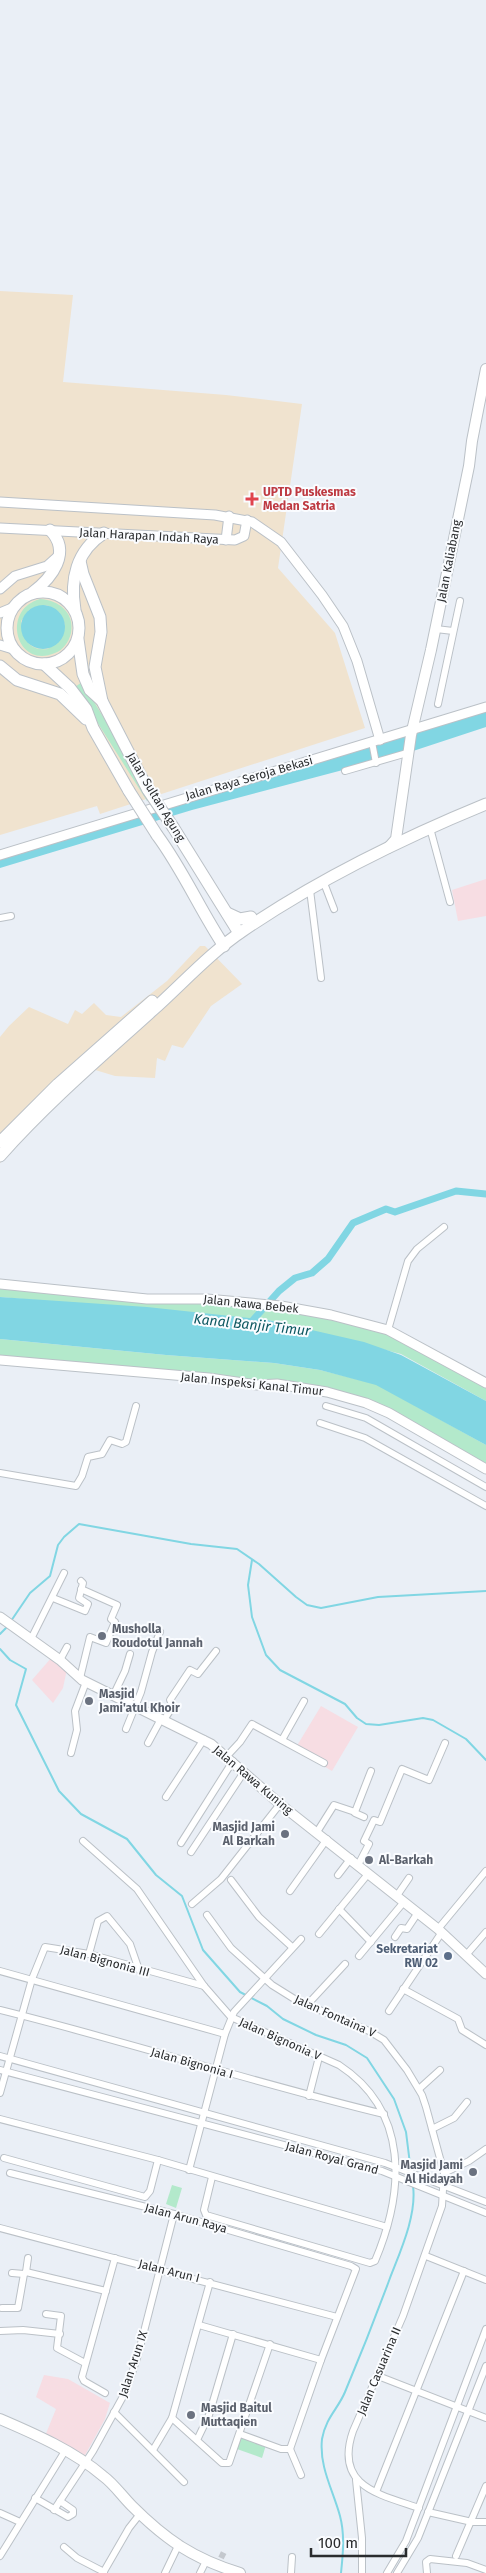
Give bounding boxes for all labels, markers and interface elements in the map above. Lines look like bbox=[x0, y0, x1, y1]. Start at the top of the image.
place label: UPTD Puskesmas Medan Satria bbox=[263, 485, 356, 513]
marker: UPTD Puskesmas Medan Satria bbox=[245, 492, 259, 506]
street label: Jalan Kaliabang bbox=[434, 518, 464, 604]
street label: Jalan Harapan Indah Raya bbox=[79, 525, 219, 547]
street label: Jalan Sultan Agung bbox=[124, 750, 189, 845]
street label: Jalan Raya Seroja Bekasi bbox=[184, 753, 314, 803]
street label: Jalan Rawa Bebek bbox=[203, 1292, 300, 1316]
water label: Kanal Banjir Timur bbox=[193, 1310, 312, 1340]
street label: Jalan Inspeksi Kanal Timur bbox=[180, 1370, 324, 1398]
place label: Musholla Roudotul Jannah bbox=[112, 1622, 203, 1650]
marker: Musholla Roudotul Jannah bbox=[96, 1630, 108, 1642]
place label: Masjid Jami'atul Khoir bbox=[98, 1687, 180, 1715]
marker: Masjid Jami'atul Khoir bbox=[83, 1695, 95, 1707]
street label: Jalan Rawa Kuning bbox=[210, 1743, 296, 1818]
place label: Masjid Jami Al Barkah bbox=[213, 1820, 275, 1848]
marker: Masjid Jami Al Barkah bbox=[279, 1828, 291, 1840]
place label: Al-Barkah bbox=[378, 1853, 433, 1867]
marker: Al-Barkah bbox=[363, 1854, 375, 1866]
street label: Jalan Bignonia III bbox=[59, 1942, 151, 1980]
place label: Sekretariat RW 02 bbox=[376, 1942, 438, 1970]
marker: Sekretariat RW 02 bbox=[442, 1950, 454, 1962]
street label: Jalan Fontaina V bbox=[292, 1992, 378, 2040]
street label: Jalan Bignonia V bbox=[237, 2015, 323, 2063]
street label: Jalan Bignonia I bbox=[149, 2045, 235, 2081]
street label: Jalan Royal Grand bbox=[284, 2139, 380, 2177]
place label: Masjid Jami Al Hidayah bbox=[401, 2158, 463, 2186]
marker: Masjid Jami Al Hidayah bbox=[467, 2166, 479, 2178]
street label: Jalan Arun Raya bbox=[143, 2200, 229, 2236]
street label: Jalan Arun I bbox=[137, 2257, 201, 2285]
street label: Jalan Casuarina II bbox=[354, 2325, 404, 2417]
street label: Jalan Arun IX bbox=[116, 2329, 150, 2399]
place label: Masjid Baitul Muttaqien bbox=[201, 2401, 272, 2429]
marker: Masjid Baitul Muttaqien bbox=[185, 2409, 197, 2421]
scale bar bbox=[311, 2526, 406, 2558]
text: 100 m bbox=[318, 2534, 358, 2552]

